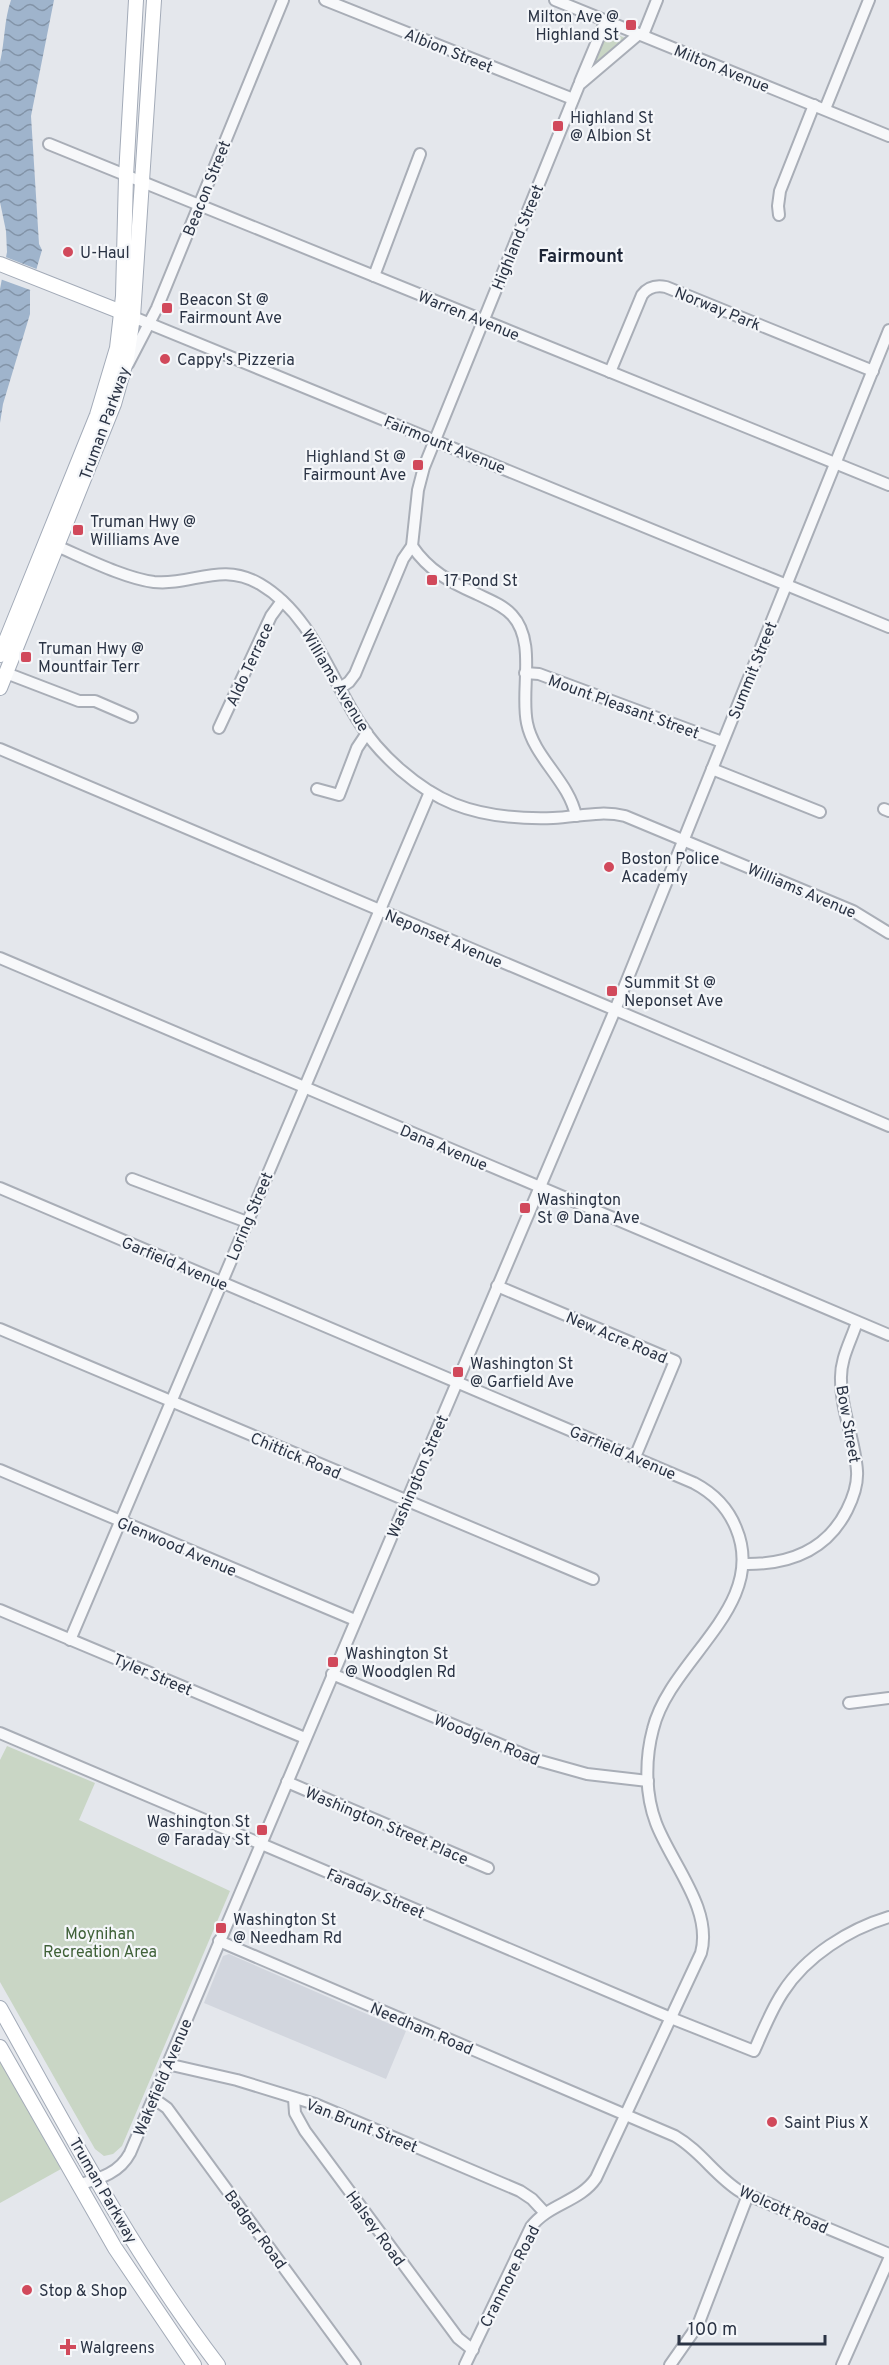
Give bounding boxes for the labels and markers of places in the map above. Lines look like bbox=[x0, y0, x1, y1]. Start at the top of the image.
place label: Milton Ave @ Highland St bbox=[528, 8, 619, 46]
marker: Milton Ave @ Highland St bbox=[624, 18, 638, 32]
place label: Highland St @ Albion St bbox=[570, 109, 654, 147]
marker: Highland St @ Albion St bbox=[551, 119, 565, 133]
place label: U-Haul bbox=[80, 244, 130, 264]
marker: U-Haul bbox=[61, 245, 75, 259]
place label: Beacon St @ Fairmount Ave bbox=[179, 291, 282, 329]
marker: Beacon St @ Fairmount Ave bbox=[160, 301, 174, 315]
place label: Cappy's Pizzeria bbox=[177, 351, 295, 371]
marker: Cappy's Pizzeria bbox=[158, 352, 172, 366]
place label: Highland St @ Fairmount Ave bbox=[303, 448, 406, 486]
marker: Highland St @ Fairmount Ave bbox=[411, 458, 425, 472]
place label: Truman Hwy @ Williams Ave bbox=[90, 513, 196, 551]
marker: Truman Hwy @ Williams Ave bbox=[71, 523, 85, 537]
place label: 17 Pond St bbox=[444, 572, 518, 592]
marker: 17 Pond St bbox=[425, 573, 439, 587]
place label: Truman Hwy @ Mountfair Terr bbox=[38, 640, 144, 678]
marker: Truman Hwy @ Mountfair Terr bbox=[19, 650, 33, 664]
place label: Boston Police Academy bbox=[621, 850, 719, 888]
marker: Boston Police Academy bbox=[602, 860, 616, 874]
place label: Summit St @ Neponset Ave bbox=[624, 974, 723, 1012]
marker: Summit St @ Neponset Ave bbox=[605, 984, 619, 998]
place label: Washington St @ Dana Ave bbox=[537, 1191, 640, 1229]
marker: Washington St @ Dana Ave bbox=[518, 1201, 532, 1215]
place label: Washington St @ Garfield Ave bbox=[470, 1355, 574, 1393]
marker: Washington St @ Garfield Ave bbox=[451, 1365, 465, 1379]
place label: Washington St @ Woodglen Rd bbox=[345, 1645, 456, 1683]
marker: Washington St @ Woodglen Rd bbox=[326, 1655, 340, 1669]
place label: Washington St @ Faraday St bbox=[147, 1813, 250, 1851]
marker: Washington St @ Faraday St bbox=[255, 1823, 269, 1837]
place label: Washington St @ Needham Rd bbox=[233, 1911, 342, 1949]
marker: Washington St @ Needham Rd bbox=[214, 1921, 228, 1935]
place label: Saint Pius X bbox=[784, 2114, 869, 2134]
marker: Saint Pius X bbox=[765, 2115, 779, 2129]
place label: Stop & Shop bbox=[39, 2282, 127, 2302]
marker: Stop & Shop bbox=[20, 2283, 34, 2297]
place label: Walgreens bbox=[80, 2339, 155, 2359]
marker: Walgreens bbox=[61, 2340, 75, 2354]

